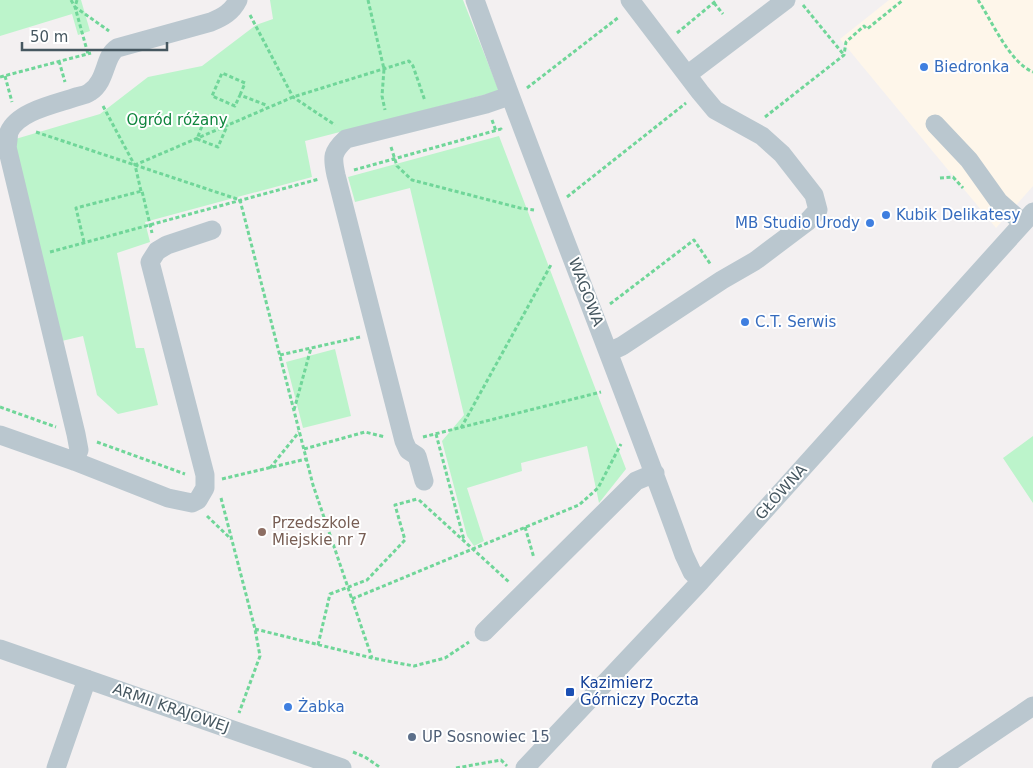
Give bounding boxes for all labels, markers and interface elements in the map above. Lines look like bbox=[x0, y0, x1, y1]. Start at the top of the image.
scale bar bbox=[22, 20, 168, 52]
text: 50 m bbox=[30, 28, 68, 46]
place label: Biedronka bbox=[934, 58, 1009, 76]
marker: Biedronka bbox=[918, 61, 930, 73]
park label: Ogród różany bbox=[126, 111, 228, 129]
place label: Kubik Delikatesy bbox=[896, 206, 1020, 224]
marker: Kubik Delikatesy bbox=[880, 209, 892, 221]
place label: MB Studio Urody bbox=[735, 214, 860, 232]
marker: MB Studio Urody bbox=[864, 217, 876, 229]
street label: WAGOWA bbox=[565, 255, 608, 329]
place label: C.T. Serwis bbox=[755, 313, 837, 331]
marker: C.T. Serwis bbox=[739, 316, 751, 328]
street label: GŁÓWNA bbox=[751, 459, 811, 523]
place label: Przedszkole Miejskie nr 7 bbox=[272, 514, 367, 549]
marker: Przedszkole Miejskie nr 7 bbox=[256, 526, 268, 538]
place label: Kazimierz Górniczy Poczta bbox=[580, 674, 699, 709]
street label: ARMII KRAJOWEJ bbox=[110, 680, 232, 736]
marker: Kazimierz Górniczy Poczta bbox=[564, 686, 576, 698]
place label: Żabka bbox=[298, 697, 345, 716]
marker: Żabka bbox=[282, 701, 294, 713]
place label: UP Sosnowiec 15 bbox=[422, 728, 550, 746]
marker: UP Sosnowiec 15 bbox=[406, 731, 418, 743]

